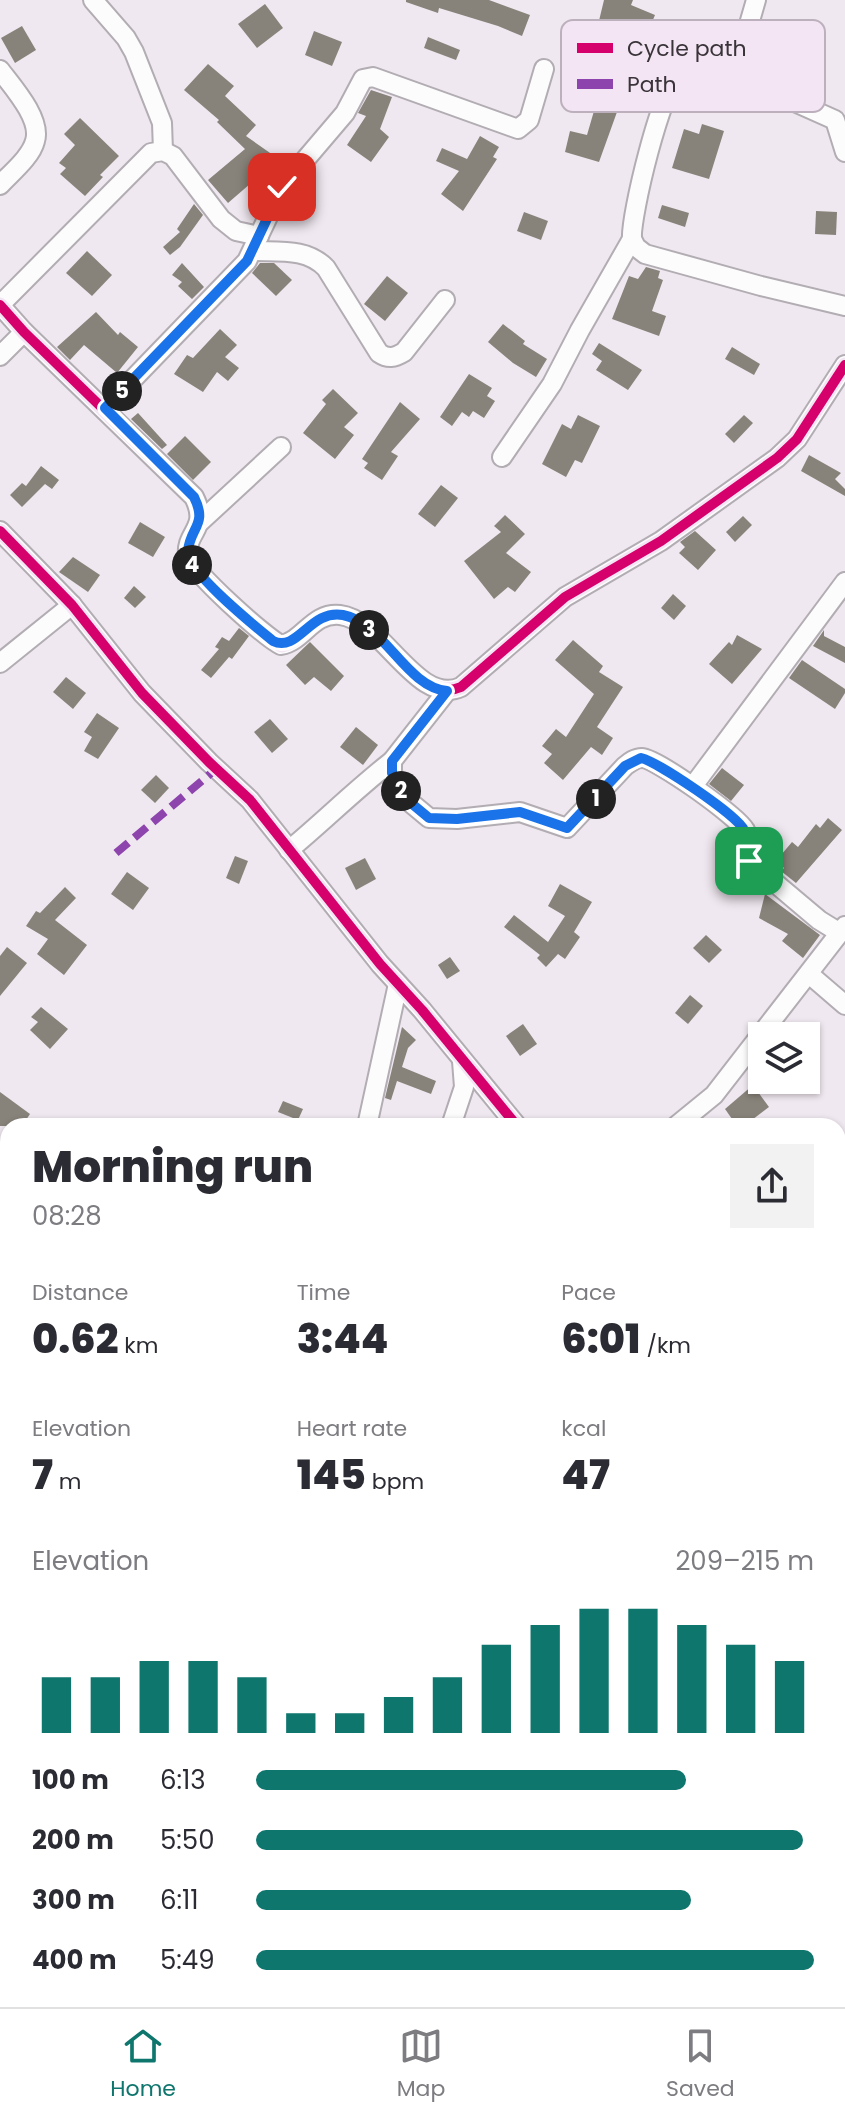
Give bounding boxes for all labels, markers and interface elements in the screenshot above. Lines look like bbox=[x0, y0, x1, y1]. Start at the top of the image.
legend bbox=[561, 20, 825, 112]
text: Cycle path bbox=[627, 33, 746, 64]
text: Path bbox=[627, 69, 677, 100]
pin bbox=[248, 153, 316, 221]
icon: check bbox=[260, 165, 304, 209]
pin: 5 bbox=[102, 371, 142, 411]
text: 5 bbox=[115, 375, 129, 406]
pin: 4 bbox=[172, 545, 212, 585]
text: 4 bbox=[185, 549, 199, 580]
pin: 3 bbox=[349, 610, 389, 650]
text: 3 bbox=[362, 614, 376, 645]
pin: 2 bbox=[381, 771, 421, 811]
text: 2 bbox=[395, 775, 407, 806]
pin: 1 bbox=[576, 779, 616, 819]
text: 1 bbox=[592, 783, 600, 814]
pin bbox=[715, 827, 783, 895]
icon: arrive bbox=[727, 839, 771, 883]
map controls bbox=[748, 1022, 820, 1094]
button: layers bbox=[748, 1022, 820, 1094]
text: Morning run bbox=[32, 1136, 313, 1197]
button: share bbox=[730, 1144, 814, 1228]
text: 08:28 bbox=[32, 1198, 102, 1234]
text: Distance bbox=[32, 1277, 128, 1308]
text: Time bbox=[297, 1277, 350, 1308]
text: Pace bbox=[561, 1277, 616, 1308]
text: 0.62 bbox=[32, 1311, 118, 1367]
text: 3:44 bbox=[297, 1311, 388, 1367]
text: 6:01 bbox=[561, 1311, 641, 1367]
text: km bbox=[118, 1330, 158, 1361]
text: /km bbox=[641, 1330, 691, 1361]
text: Elevation bbox=[32, 1413, 131, 1444]
text: Heart rate bbox=[297, 1413, 407, 1444]
text: kcal bbox=[561, 1413, 606, 1444]
text: 7 bbox=[32, 1447, 53, 1503]
text: 145 bbox=[297, 1447, 366, 1503]
text: 47 bbox=[561, 1447, 610, 1503]
text: m bbox=[53, 1466, 81, 1497]
text: bpm bbox=[366, 1466, 424, 1497]
text: Elevation bbox=[32, 1543, 149, 1579]
text: 209–215 m bbox=[675, 1543, 814, 1579]
text: 100 m bbox=[32, 1762, 109, 1798]
text: 6:13 bbox=[160, 1762, 206, 1798]
text: 200 m bbox=[32, 1822, 114, 1858]
text: 5:50 bbox=[160, 1822, 215, 1858]
text: 300 m bbox=[32, 1882, 115, 1918]
text: 6:11 bbox=[160, 1882, 199, 1918]
text: 400 m bbox=[32, 1942, 117, 1978]
text: 5:49 bbox=[160, 1942, 215, 1978]
tab: Home bbox=[110, 2024, 176, 2105]
tab: Map bbox=[397, 2024, 445, 2105]
tab: Saved bbox=[666, 2024, 735, 2105]

